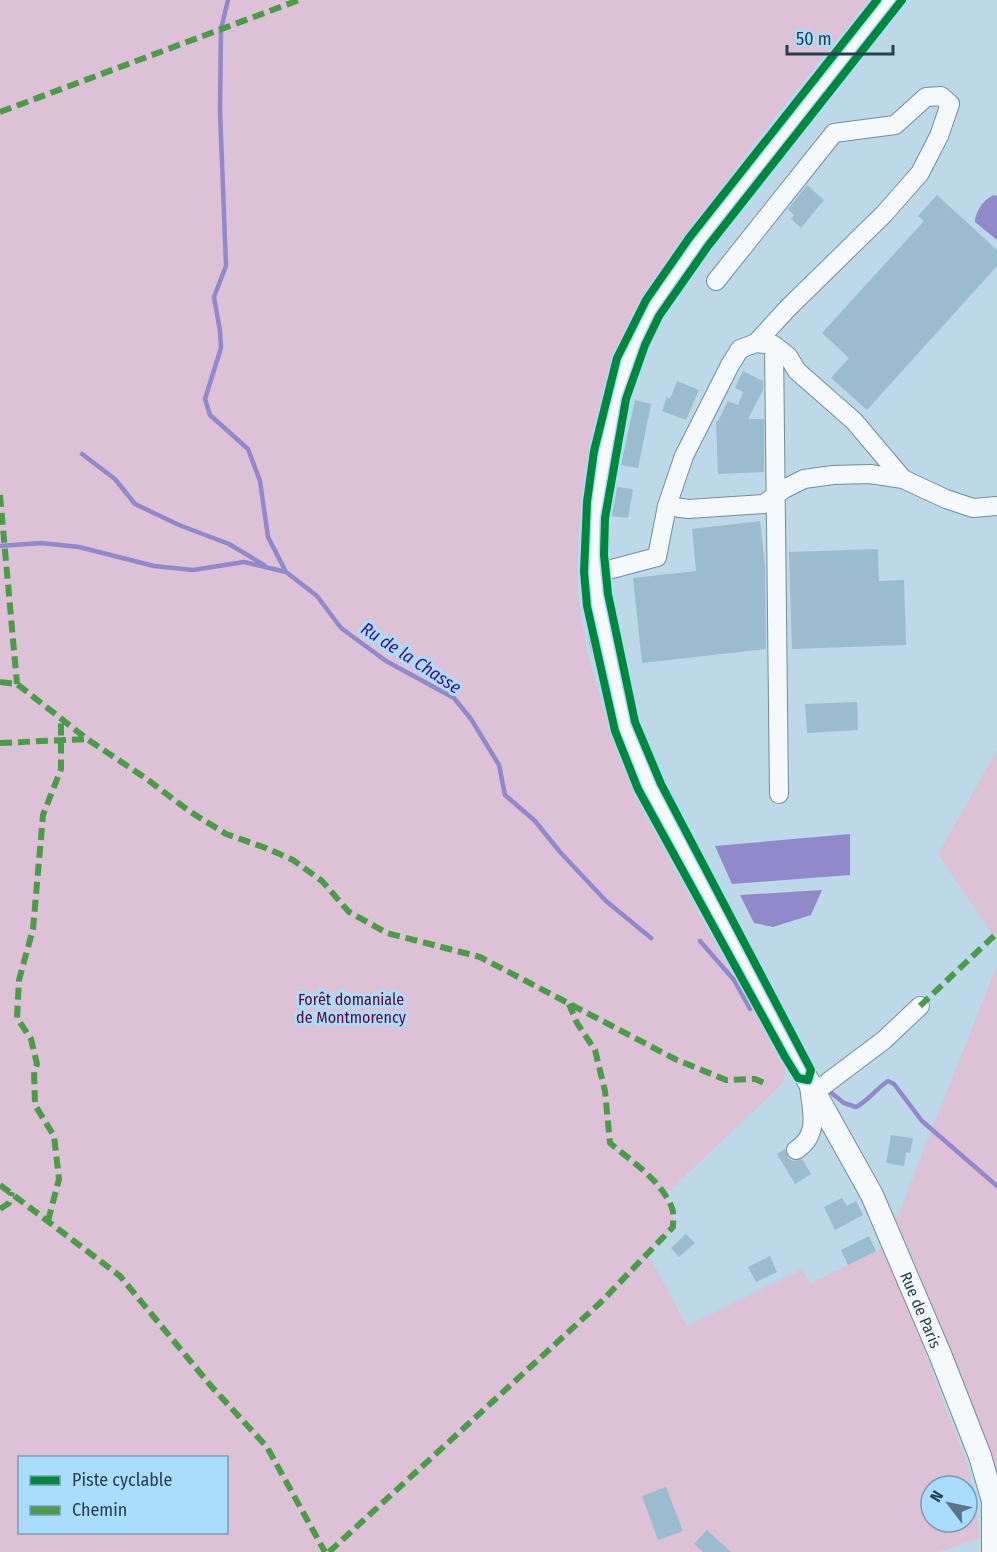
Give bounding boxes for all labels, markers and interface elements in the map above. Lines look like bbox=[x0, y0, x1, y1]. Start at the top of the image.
scale bar bbox=[787, 18, 894, 56]
text: 50 m bbox=[796, 28, 832, 50]
water label: Ru de la Chasse bbox=[357, 618, 466, 699]
park label: Forêt domaniale de Montmorency bbox=[296, 990, 407, 1027]
street label: Rue de Paris bbox=[897, 1269, 946, 1351]
legend bbox=[18, 1456, 228, 1534]
text: Piste cyclable bbox=[72, 1469, 172, 1491]
north arrow bbox=[919, 1474, 979, 1534]
text: N bbox=[926, 1487, 947, 1505]
text: Chemin bbox=[72, 1499, 127, 1521]

